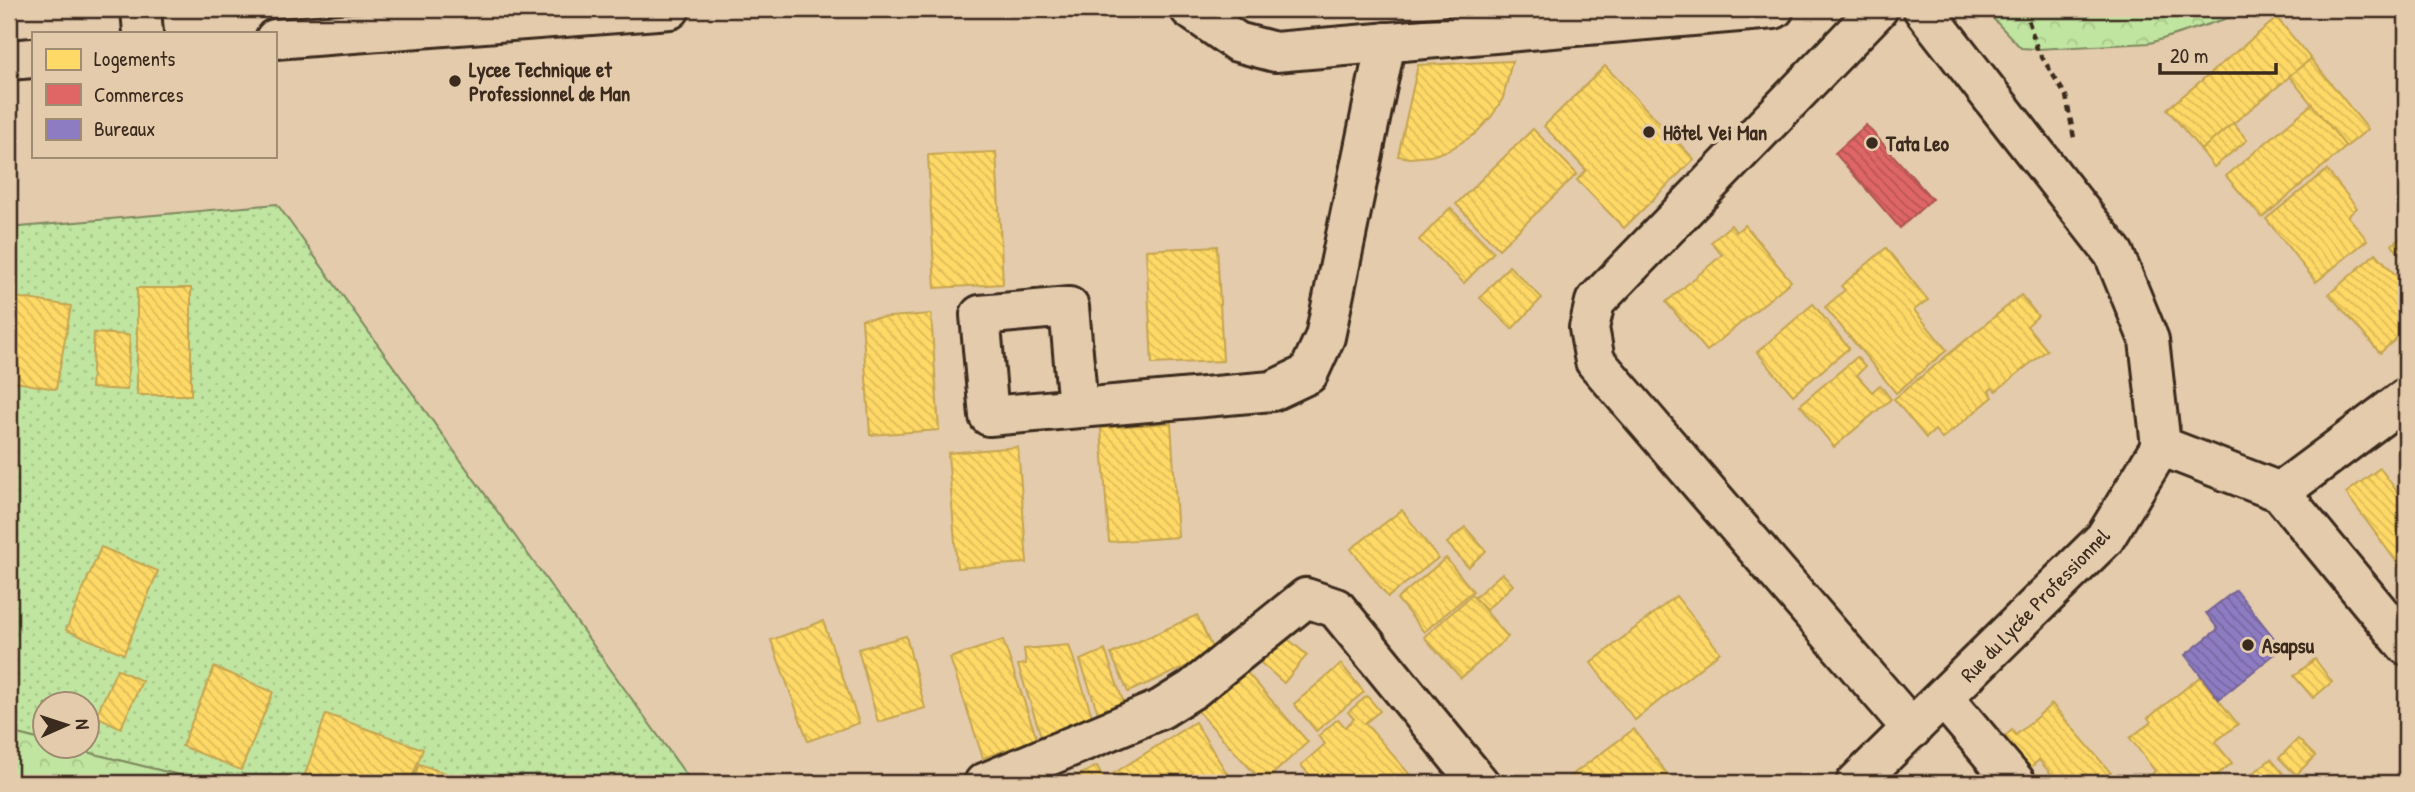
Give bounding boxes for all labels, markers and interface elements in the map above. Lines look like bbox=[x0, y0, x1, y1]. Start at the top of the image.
legend bbox=[32, 32, 276, 158]
scale bar bbox=[2160, 32, 2275, 76]
text: 20 m bbox=[2170, 41, 2208, 70]
text: Logements bbox=[94, 44, 175, 73]
place label: Lycee Technique et Professionnel de Man bbox=[469, 55, 630, 108]
marker: Lycee Technique et Professionnel de Man bbox=[447, 73, 463, 89]
text: Commerces bbox=[94, 80, 184, 109]
text: Bureaux bbox=[94, 114, 156, 143]
place label: Hôtel Vei Man bbox=[1663, 118, 1767, 147]
marker: Hôtel Vei Man bbox=[1641, 124, 1657, 140]
place label: Tata Leo bbox=[1885, 129, 1950, 158]
marker: Tata Leo bbox=[1864, 135, 1880, 151]
street label: Rue du Lycée Professionnel bbox=[1954, 521, 2116, 688]
place label: Asapsu bbox=[2262, 631, 2315, 661]
marker: Asapsu bbox=[2240, 637, 2256, 653]
north arrow bbox=[32, 690, 102, 760]
text: N bbox=[70, 718, 96, 730]

